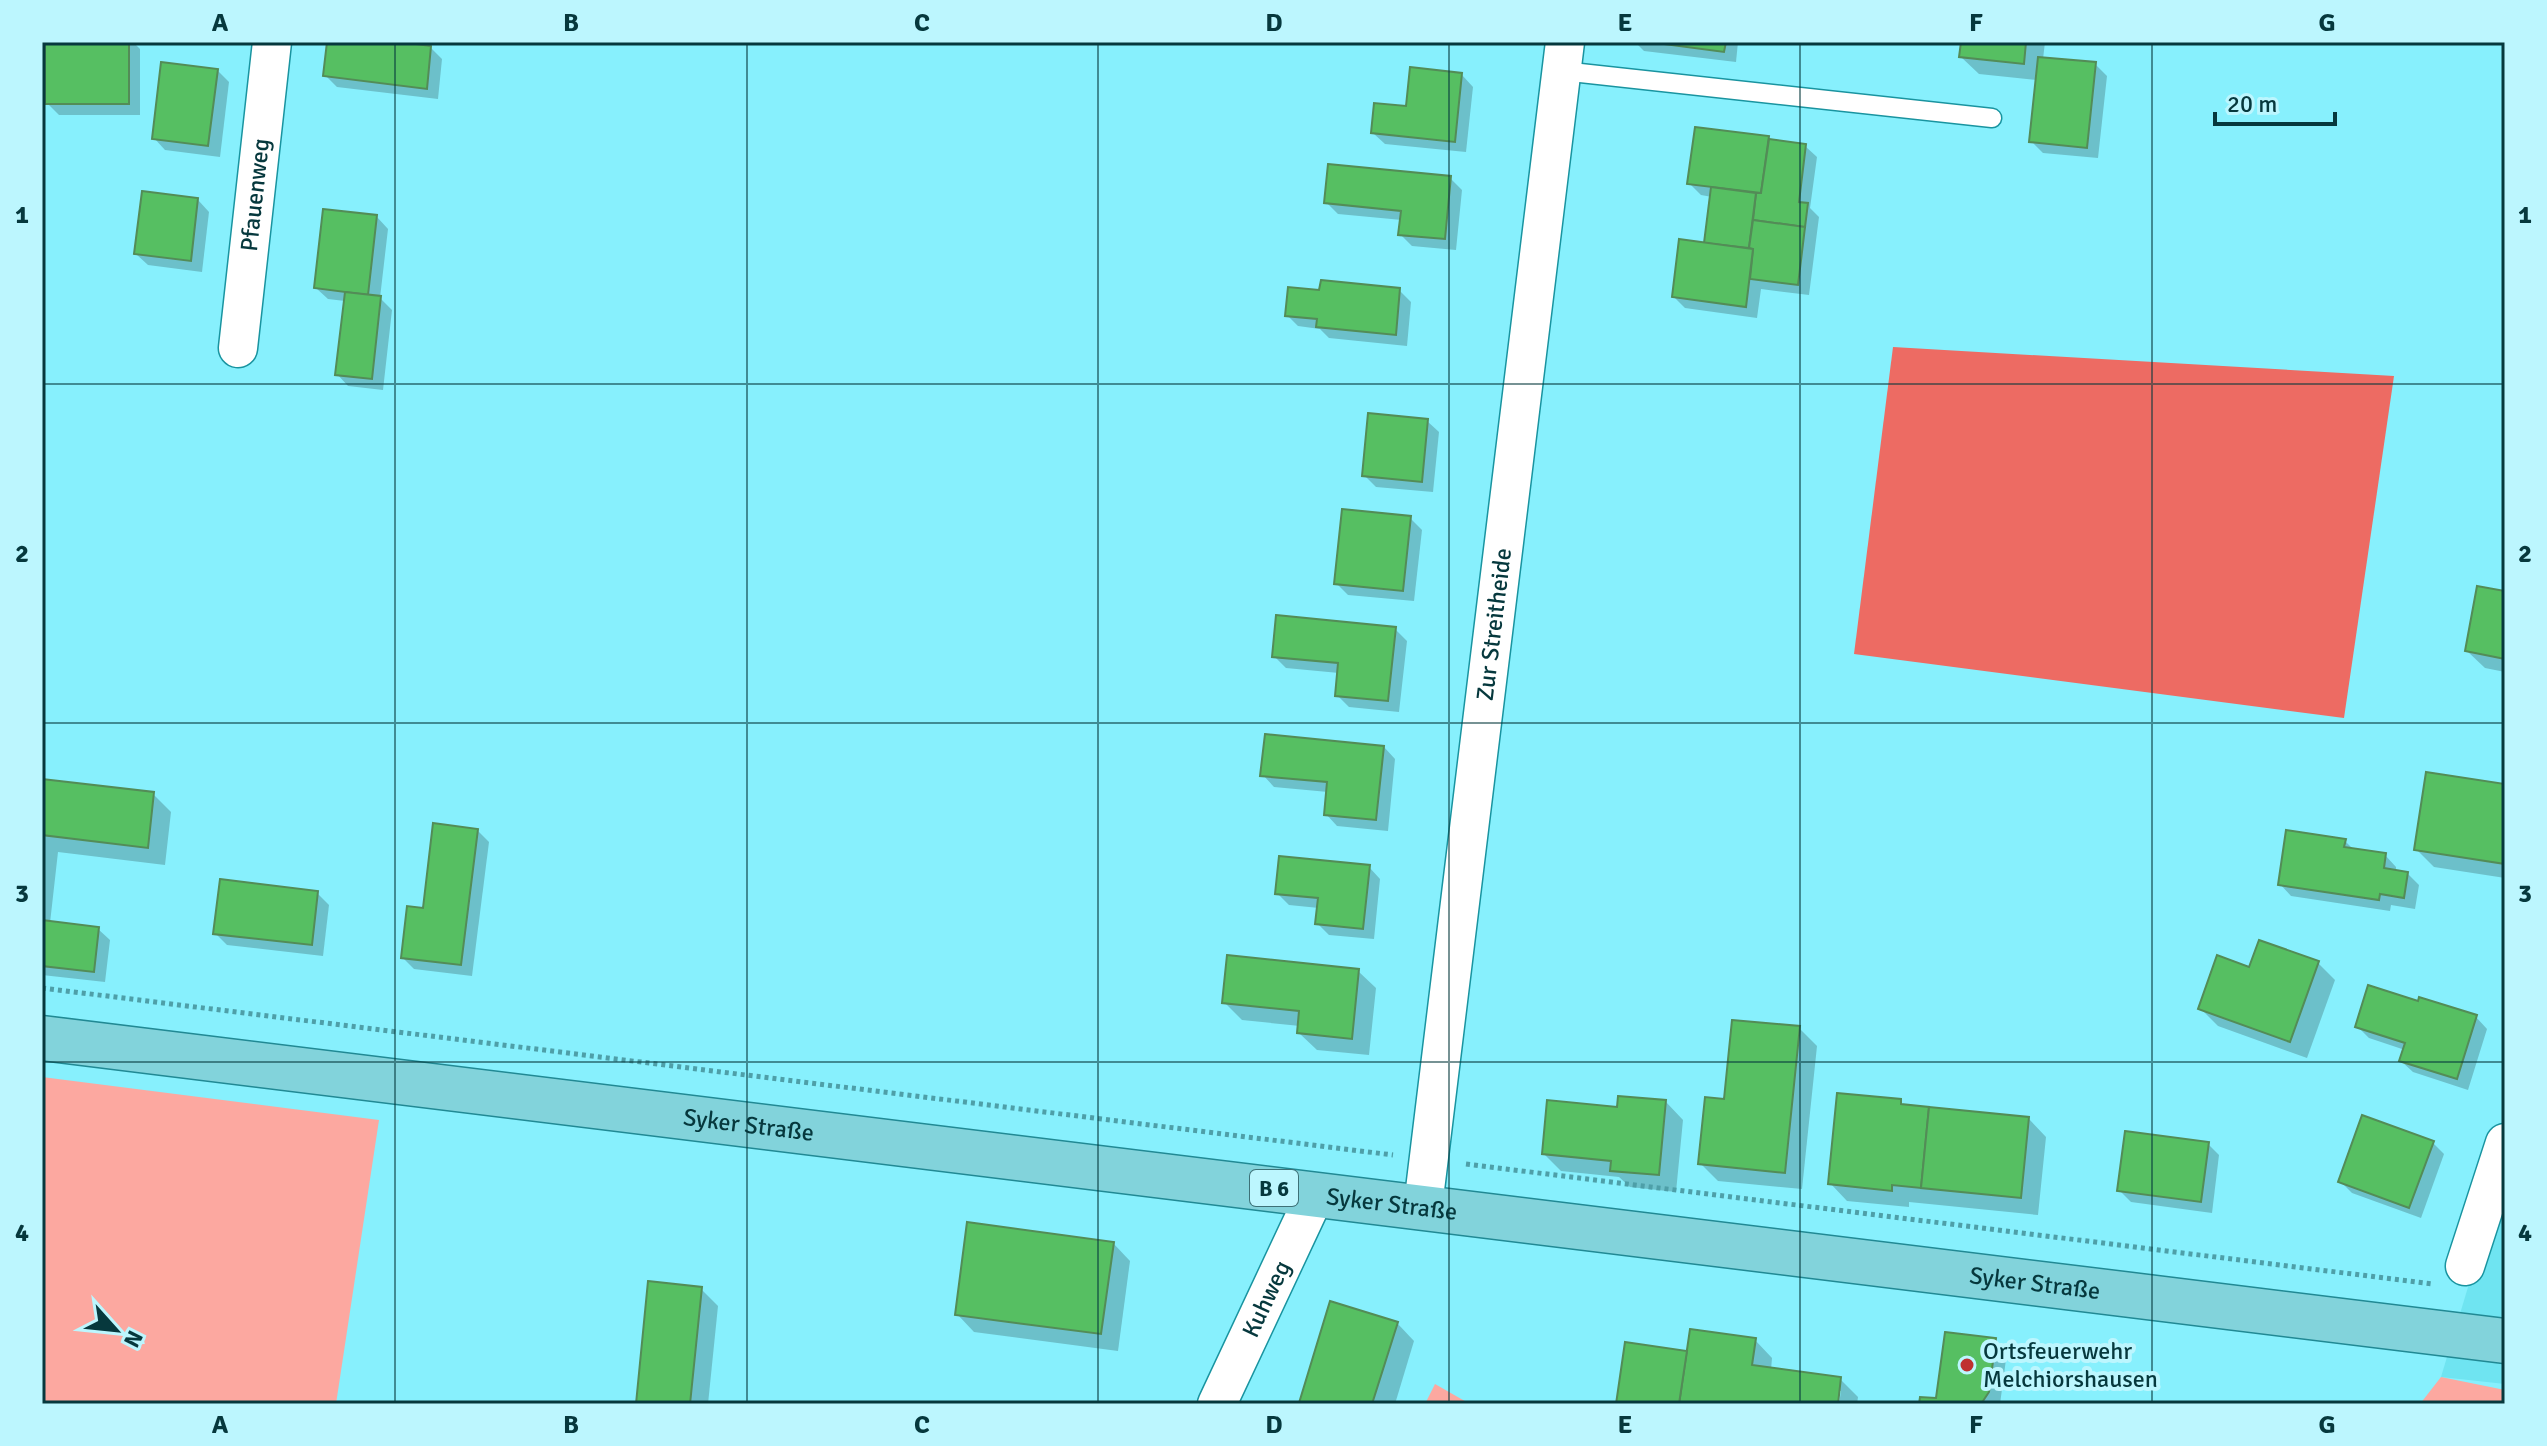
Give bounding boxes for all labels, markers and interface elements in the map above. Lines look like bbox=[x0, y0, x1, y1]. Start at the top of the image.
text: A bbox=[212, 7, 229, 39]
text: B bbox=[563, 7, 579, 39]
text: C bbox=[914, 7, 930, 39]
text: D bbox=[1265, 7, 1283, 39]
text: E bbox=[1618, 7, 1632, 39]
text: F bbox=[1969, 7, 1983, 39]
text: G bbox=[2318, 7, 2336, 39]
scale bar bbox=[2215, 76, 2335, 126]
text: 20 m bbox=[2227, 89, 2277, 119]
street label: Pfauenweg bbox=[234, 137, 276, 253]
text: 1 bbox=[15, 199, 29, 231]
text: 1 bbox=[2518, 199, 2532, 231]
text: 2 bbox=[15, 538, 29, 570]
text: 2 bbox=[2518, 538, 2532, 570]
street label: Zur Streitheide bbox=[1470, 546, 1518, 702]
text: 3 bbox=[15, 878, 29, 910]
text: 3 bbox=[2518, 878, 2532, 910]
street label: Syker Straße bbox=[682, 1102, 816, 1148]
road number: B 6 bbox=[1250, 1170, 1298, 1206]
street label: Syker Straße bbox=[1325, 1181, 1459, 1227]
text: 4 bbox=[15, 1217, 29, 1249]
text: 4 bbox=[2518, 1217, 2532, 1249]
street label: Kuhweg bbox=[1235, 1256, 1297, 1342]
street label: Syker Straße bbox=[1968, 1260, 2102, 1306]
north arrow bbox=[76, 1290, 156, 1370]
text: N bbox=[118, 1326, 149, 1352]
place label: Ortsfeuerwehr Melchiorshausen bbox=[1983, 1336, 2158, 1394]
marker: Ortsfeuerwehr Melchiorshausen bbox=[1958, 1356, 1976, 1374]
text: A bbox=[212, 1409, 229, 1441]
text: B bbox=[563, 1409, 579, 1441]
text: C bbox=[914, 1409, 930, 1441]
text: D bbox=[1265, 1409, 1283, 1441]
text: E bbox=[1618, 1409, 1632, 1441]
text: F bbox=[1969, 1409, 1983, 1441]
text: G bbox=[2318, 1409, 2336, 1441]

